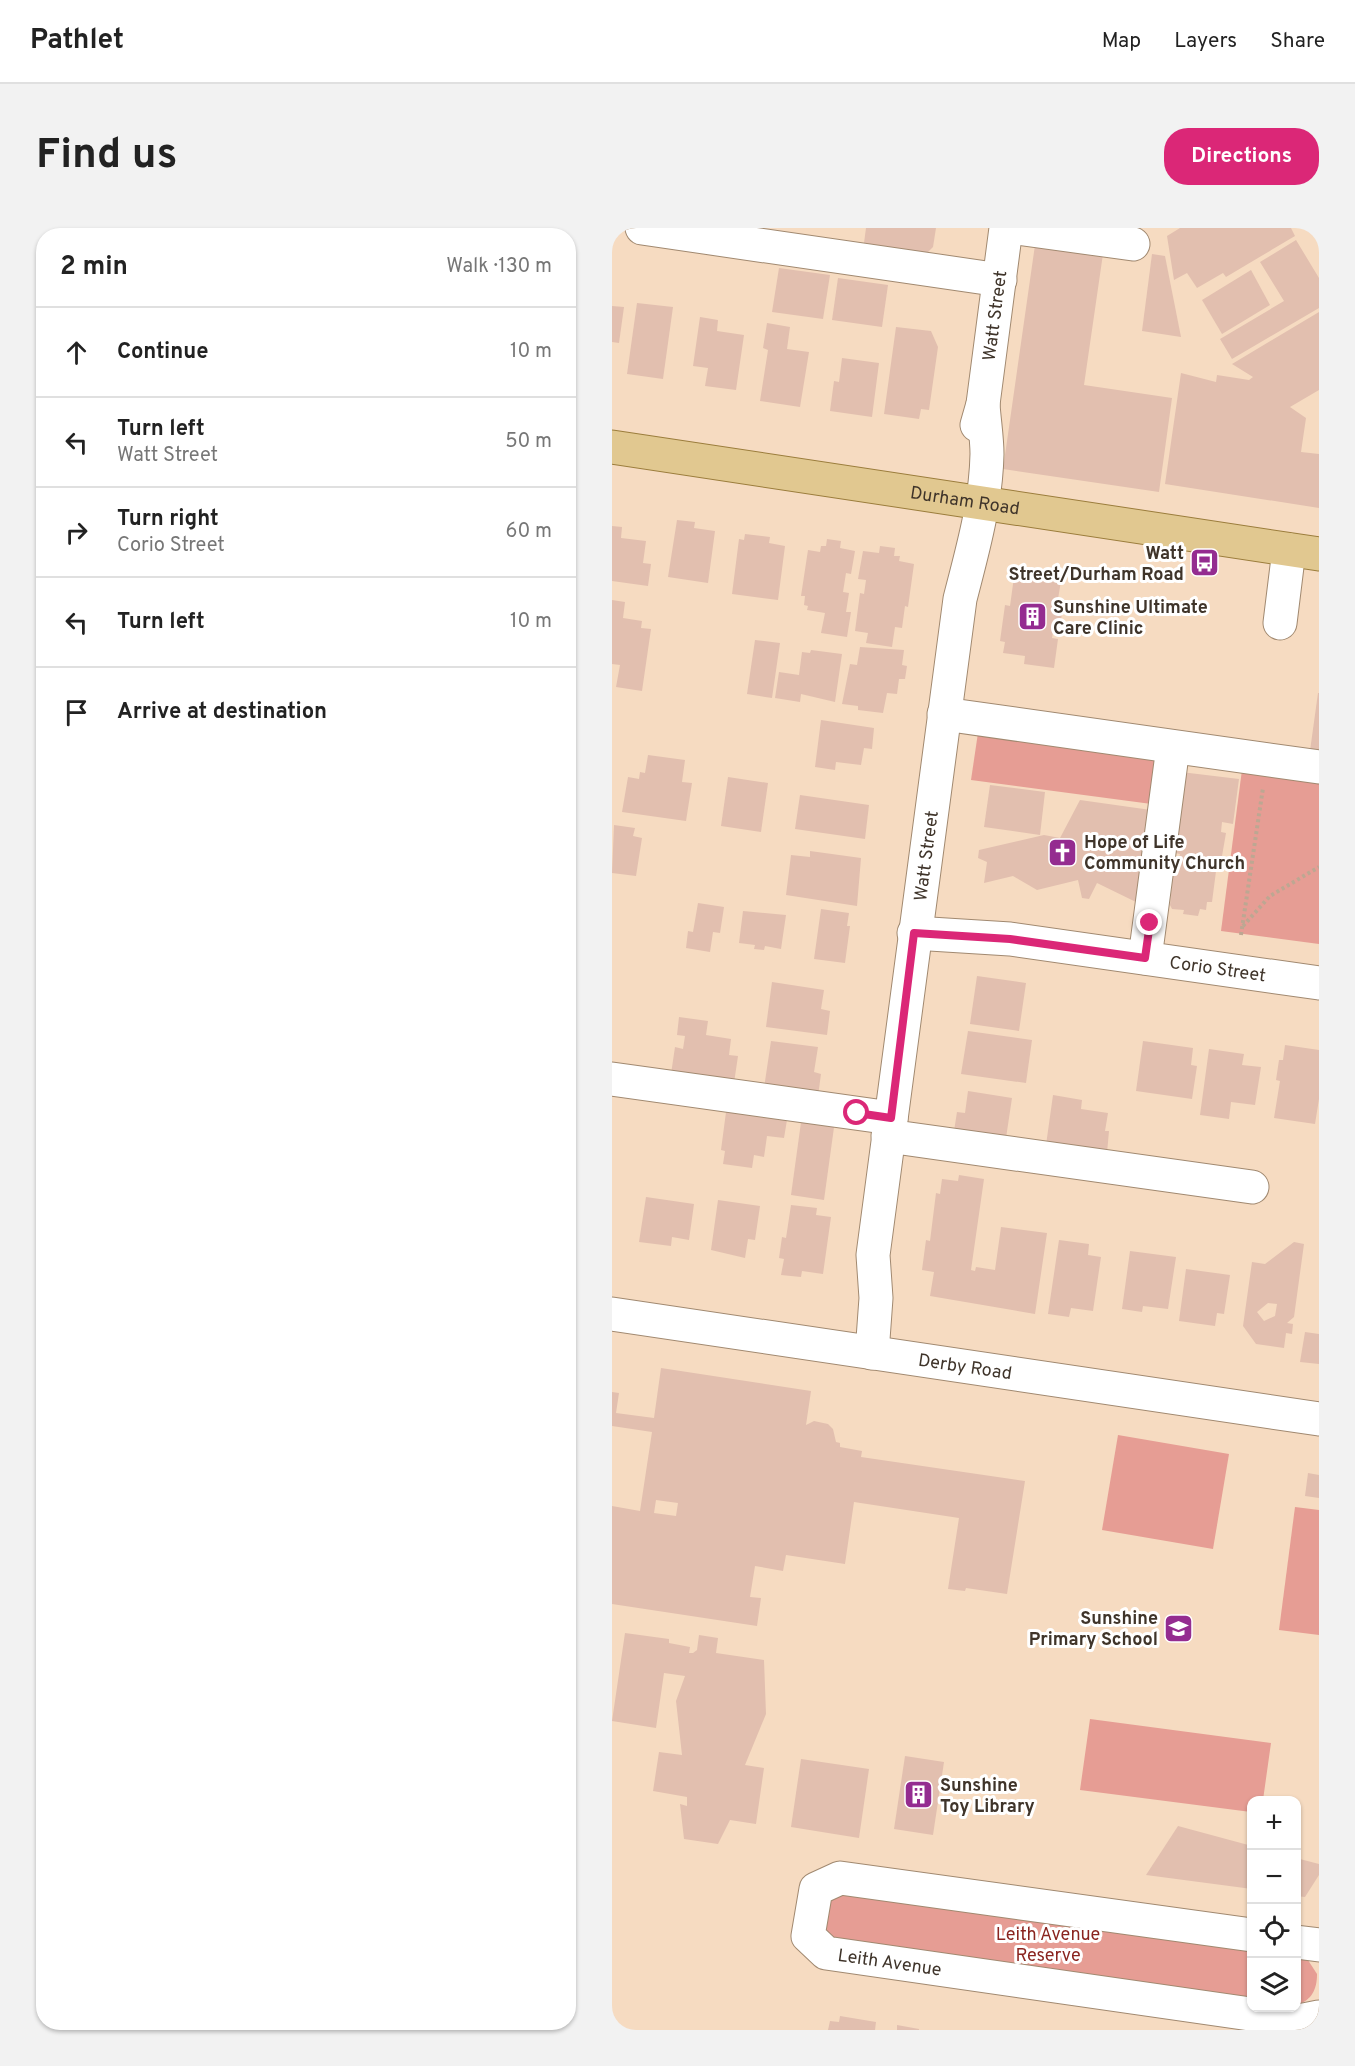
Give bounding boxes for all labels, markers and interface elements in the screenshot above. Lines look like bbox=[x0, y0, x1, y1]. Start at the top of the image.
text: Pathlet bbox=[30, 23, 124, 59]
text: Map bbox=[1102, 28, 1141, 55]
text: Layers bbox=[1174, 28, 1237, 55]
text: Share bbox=[1270, 28, 1325, 55]
button: Directions bbox=[1164, 128, 1319, 185]
text: Find us bbox=[36, 130, 177, 183]
text: 2 min bbox=[60, 251, 128, 284]
text: Walk · 130 m bbox=[446, 254, 552, 280]
street label: Watt Street bbox=[979, 269, 1013, 362]
icon: ahead bbox=[60, 336, 93, 369]
text: Continue bbox=[117, 339, 208, 366]
text: 10 m bbox=[510, 339, 552, 365]
text: Turn left bbox=[117, 416, 205, 443]
icon: left bbox=[60, 426, 93, 459]
text: 50 m bbox=[505, 429, 552, 455]
text: Watt Street bbox=[117, 443, 218, 469]
street label: Durham Road bbox=[908, 482, 1021, 522]
text: Turn right bbox=[117, 506, 219, 533]
icon: right bbox=[60, 516, 93, 549]
text: 60 m bbox=[506, 519, 552, 545]
text: Corio Street bbox=[117, 533, 225, 559]
place label: Watt Street/Durham Road bbox=[1009, 543, 1184, 587]
bus stop icon: Watt Street/Durham Road bbox=[1189, 547, 1221, 579]
place label: Sunshine Ultimate Care Clinic bbox=[1053, 597, 1208, 641]
building icon: Sunshine Ultimate Care Clinic bbox=[1016, 601, 1048, 633]
icon: left bbox=[60, 606, 93, 639]
text: Turn left bbox=[117, 609, 205, 636]
text: 10 m bbox=[510, 609, 552, 635]
icon: arrive bbox=[60, 696, 93, 729]
text: Arrive at destination bbox=[117, 699, 327, 726]
street label: Watt Street bbox=[910, 809, 945, 903]
place label: Hope of Life Community Church bbox=[1084, 832, 1245, 876]
church icon: Hope of Life Community Church bbox=[1047, 836, 1079, 868]
route end bbox=[1136, 909, 1162, 935]
street label: Corio Street bbox=[1168, 952, 1267, 988]
route start bbox=[843, 1099, 869, 1125]
street label: Derby Road bbox=[917, 1350, 1013, 1386]
place label: Sunshine Primary School bbox=[1029, 1608, 1158, 1652]
school or university icon: Sunshine Primary School bbox=[1163, 1612, 1195, 1644]
place label: Sunshine Toy Library bbox=[940, 1775, 1035, 1819]
building icon: Sunshine Toy Library bbox=[903, 1779, 935, 1811]
map controls bbox=[1247, 1796, 1301, 2012]
button: + bbox=[1247, 1796, 1301, 1850]
button: − bbox=[1247, 1850, 1301, 1904]
button: locate bbox=[1247, 1904, 1301, 1958]
park label: Leith Avenue Reserve bbox=[996, 1924, 1100, 1968]
street label: Leith Avenue bbox=[836, 1945, 943, 1982]
button: layers bbox=[1247, 1958, 1301, 2012]

